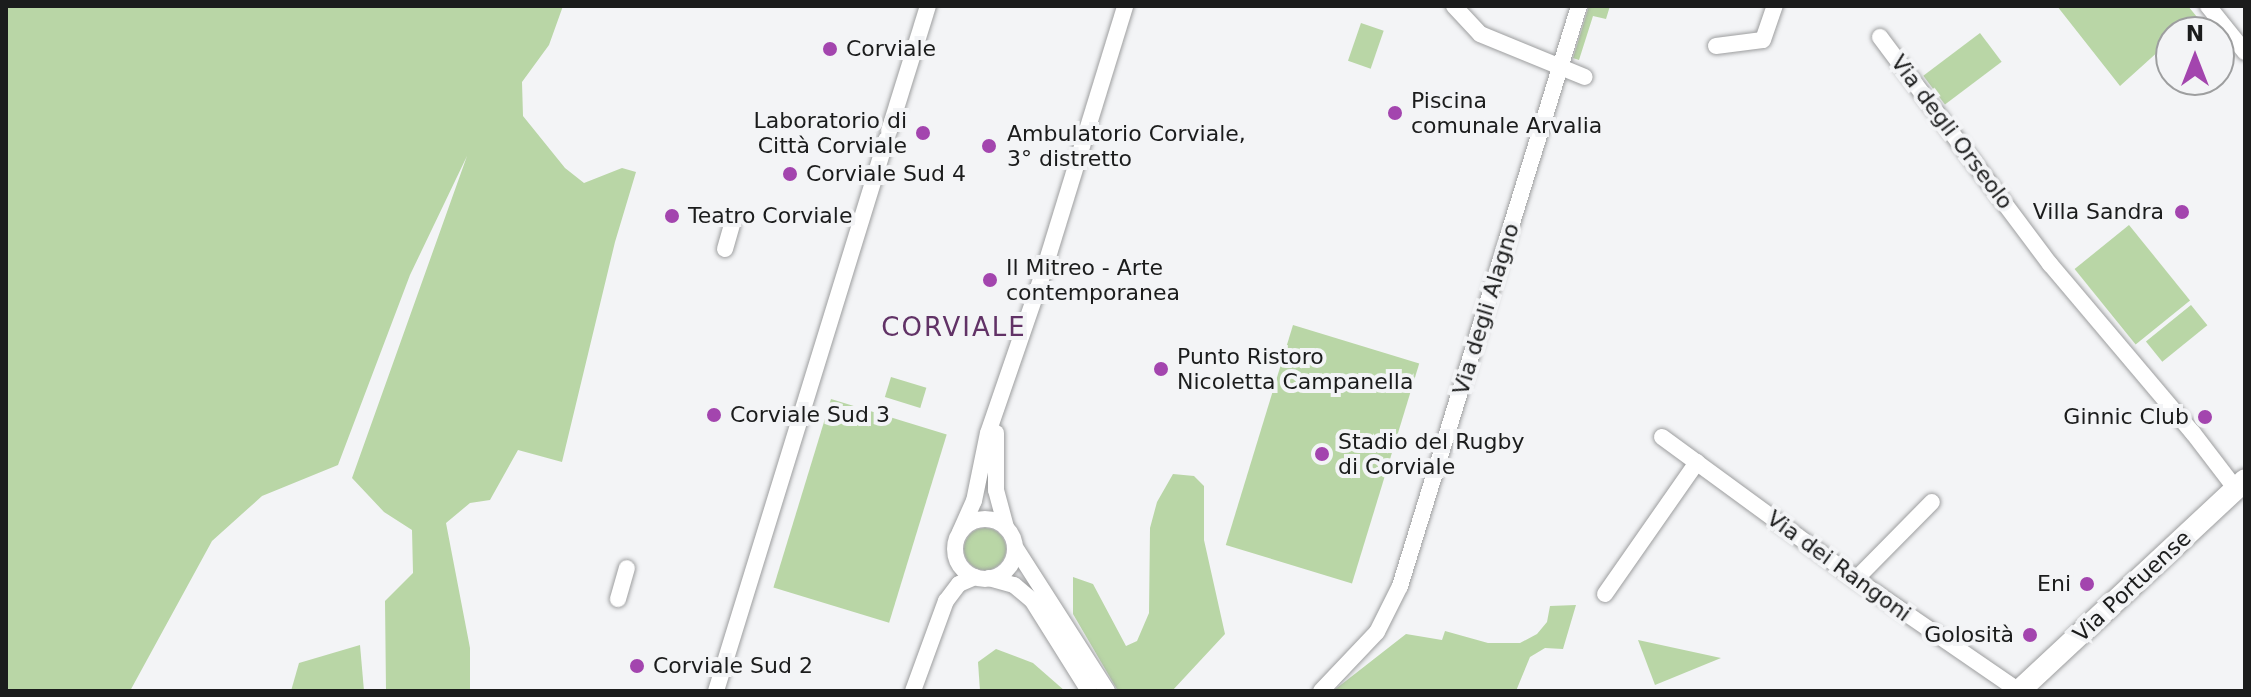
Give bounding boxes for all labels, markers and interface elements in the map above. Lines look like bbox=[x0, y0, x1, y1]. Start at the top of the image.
north arrow bbox=[2155, 16, 2235, 96]
text: N bbox=[2186, 21, 2204, 46]
place label: Corviale bbox=[846, 36, 936, 62]
marker: Corviale bbox=[821, 40, 839, 58]
street label: Via degli Orseolo bbox=[1885, 50, 2019, 214]
place label: Piscina comunale Arvalia bbox=[1411, 87, 1602, 138]
marker: Piscina comunale Arvalia bbox=[1386, 104, 1404, 122]
place label: Laboratorio di Città Corviale bbox=[754, 107, 907, 158]
place label: Ambulatorio Corviale, 3° distretto bbox=[1007, 120, 1246, 172]
marker: Laboratorio di Città Corviale bbox=[914, 124, 932, 142]
marker: Ambulatorio Corviale, 3° distretto bbox=[978, 135, 1000, 157]
place label: Corviale Sud 4 bbox=[806, 161, 966, 187]
marker: Corviale Sud 4 bbox=[781, 165, 799, 183]
place label: Villa Sandra bbox=[2033, 199, 2164, 225]
marker: Villa Sandra bbox=[2171, 201, 2193, 223]
place label: Teatro Corviale bbox=[688, 203, 852, 229]
marker: Teatro Corviale bbox=[663, 207, 681, 225]
street label: Via degli Alagno bbox=[1447, 220, 1525, 398]
place label: Il Mitreo - Arte contemporanea bbox=[1006, 254, 1180, 306]
marker: Il Mitreo - Arte contemporanea bbox=[981, 271, 999, 289]
district label: CORVIALE bbox=[881, 312, 1027, 344]
place label: Punto Ristoro Nicoletta Campanella bbox=[1177, 343, 1413, 394]
marker: Punto Ristoro Nicoletta Campanella bbox=[1152, 360, 1170, 378]
place label: Corviale Sud 3 bbox=[730, 402, 890, 428]
place label: Ginnic Club bbox=[2063, 404, 2189, 430]
marker: Corviale Sud 3 bbox=[705, 406, 723, 424]
marker: Ginnic Club bbox=[2196, 408, 2214, 426]
place label: Stadio del Rugby di Corviale bbox=[1338, 428, 1524, 480]
marker: Stadio del Rugby di Corviale bbox=[1313, 445, 1331, 463]
street label: Via dei Rangoni bbox=[1762, 505, 1916, 627]
street label: Via Portuense bbox=[2068, 525, 2196, 647]
place label: Eni bbox=[2037, 571, 2071, 597]
marker: Eni bbox=[2078, 575, 2096, 593]
place label: Golosità bbox=[1924, 622, 2014, 648]
marker: Golosità bbox=[2021, 626, 2039, 644]
place label: Corviale Sud 2 bbox=[653, 653, 813, 679]
marker: Corviale Sud 2 bbox=[628, 657, 646, 675]

